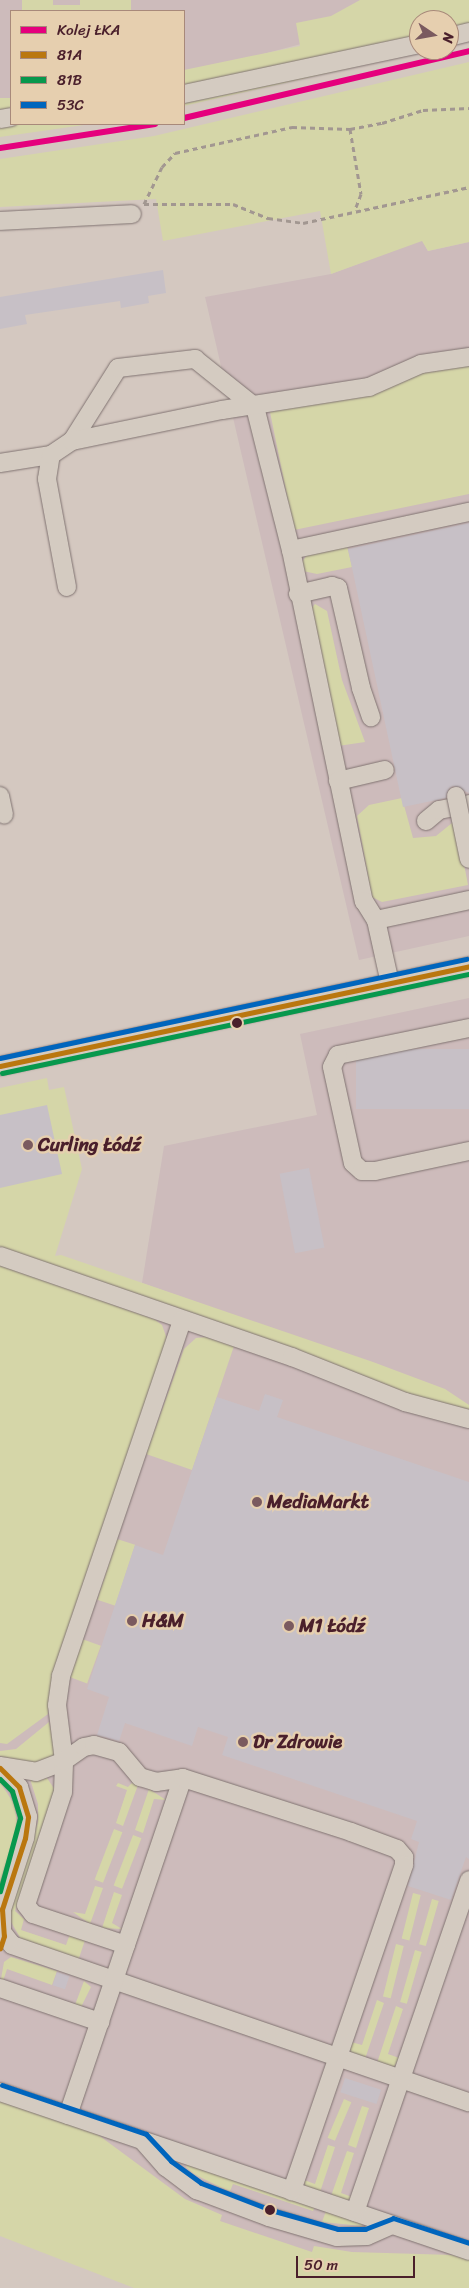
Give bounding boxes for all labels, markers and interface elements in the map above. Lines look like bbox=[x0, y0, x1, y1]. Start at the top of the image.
legend bbox=[10, 10, 185, 125]
north arrow bbox=[409, 10, 459, 60]
text: Kolej ŁKA bbox=[57, 17, 120, 43]
text: N bbox=[435, 31, 461, 45]
text: 81A bbox=[57, 42, 82, 68]
text: 81B bbox=[57, 67, 82, 93]
text: 53C bbox=[57, 92, 84, 118]
unlabelled marker bbox=[232, 1018, 242, 1028]
place label: Curling Łódź bbox=[38, 1134, 141, 1156]
marker: Curling Łódź bbox=[22, 1139, 34, 1151]
place label: MediaMarkt bbox=[267, 1491, 369, 1513]
marker: MediaMarkt bbox=[251, 1496, 263, 1508]
place label: H&M bbox=[142, 1610, 184, 1632]
marker: H&M bbox=[126, 1615, 138, 1627]
place label: M1 Łódź bbox=[299, 1615, 365, 1637]
marker: M1 Łódź bbox=[283, 1620, 295, 1632]
place label: Dr Zdrowie bbox=[253, 1731, 342, 1753]
marker: Dr Zdrowie bbox=[237, 1736, 249, 1748]
unlabelled marker bbox=[265, 2205, 275, 2215]
scale bar bbox=[299, 2246, 418, 2278]
text: 50 m bbox=[304, 2252, 338, 2278]

